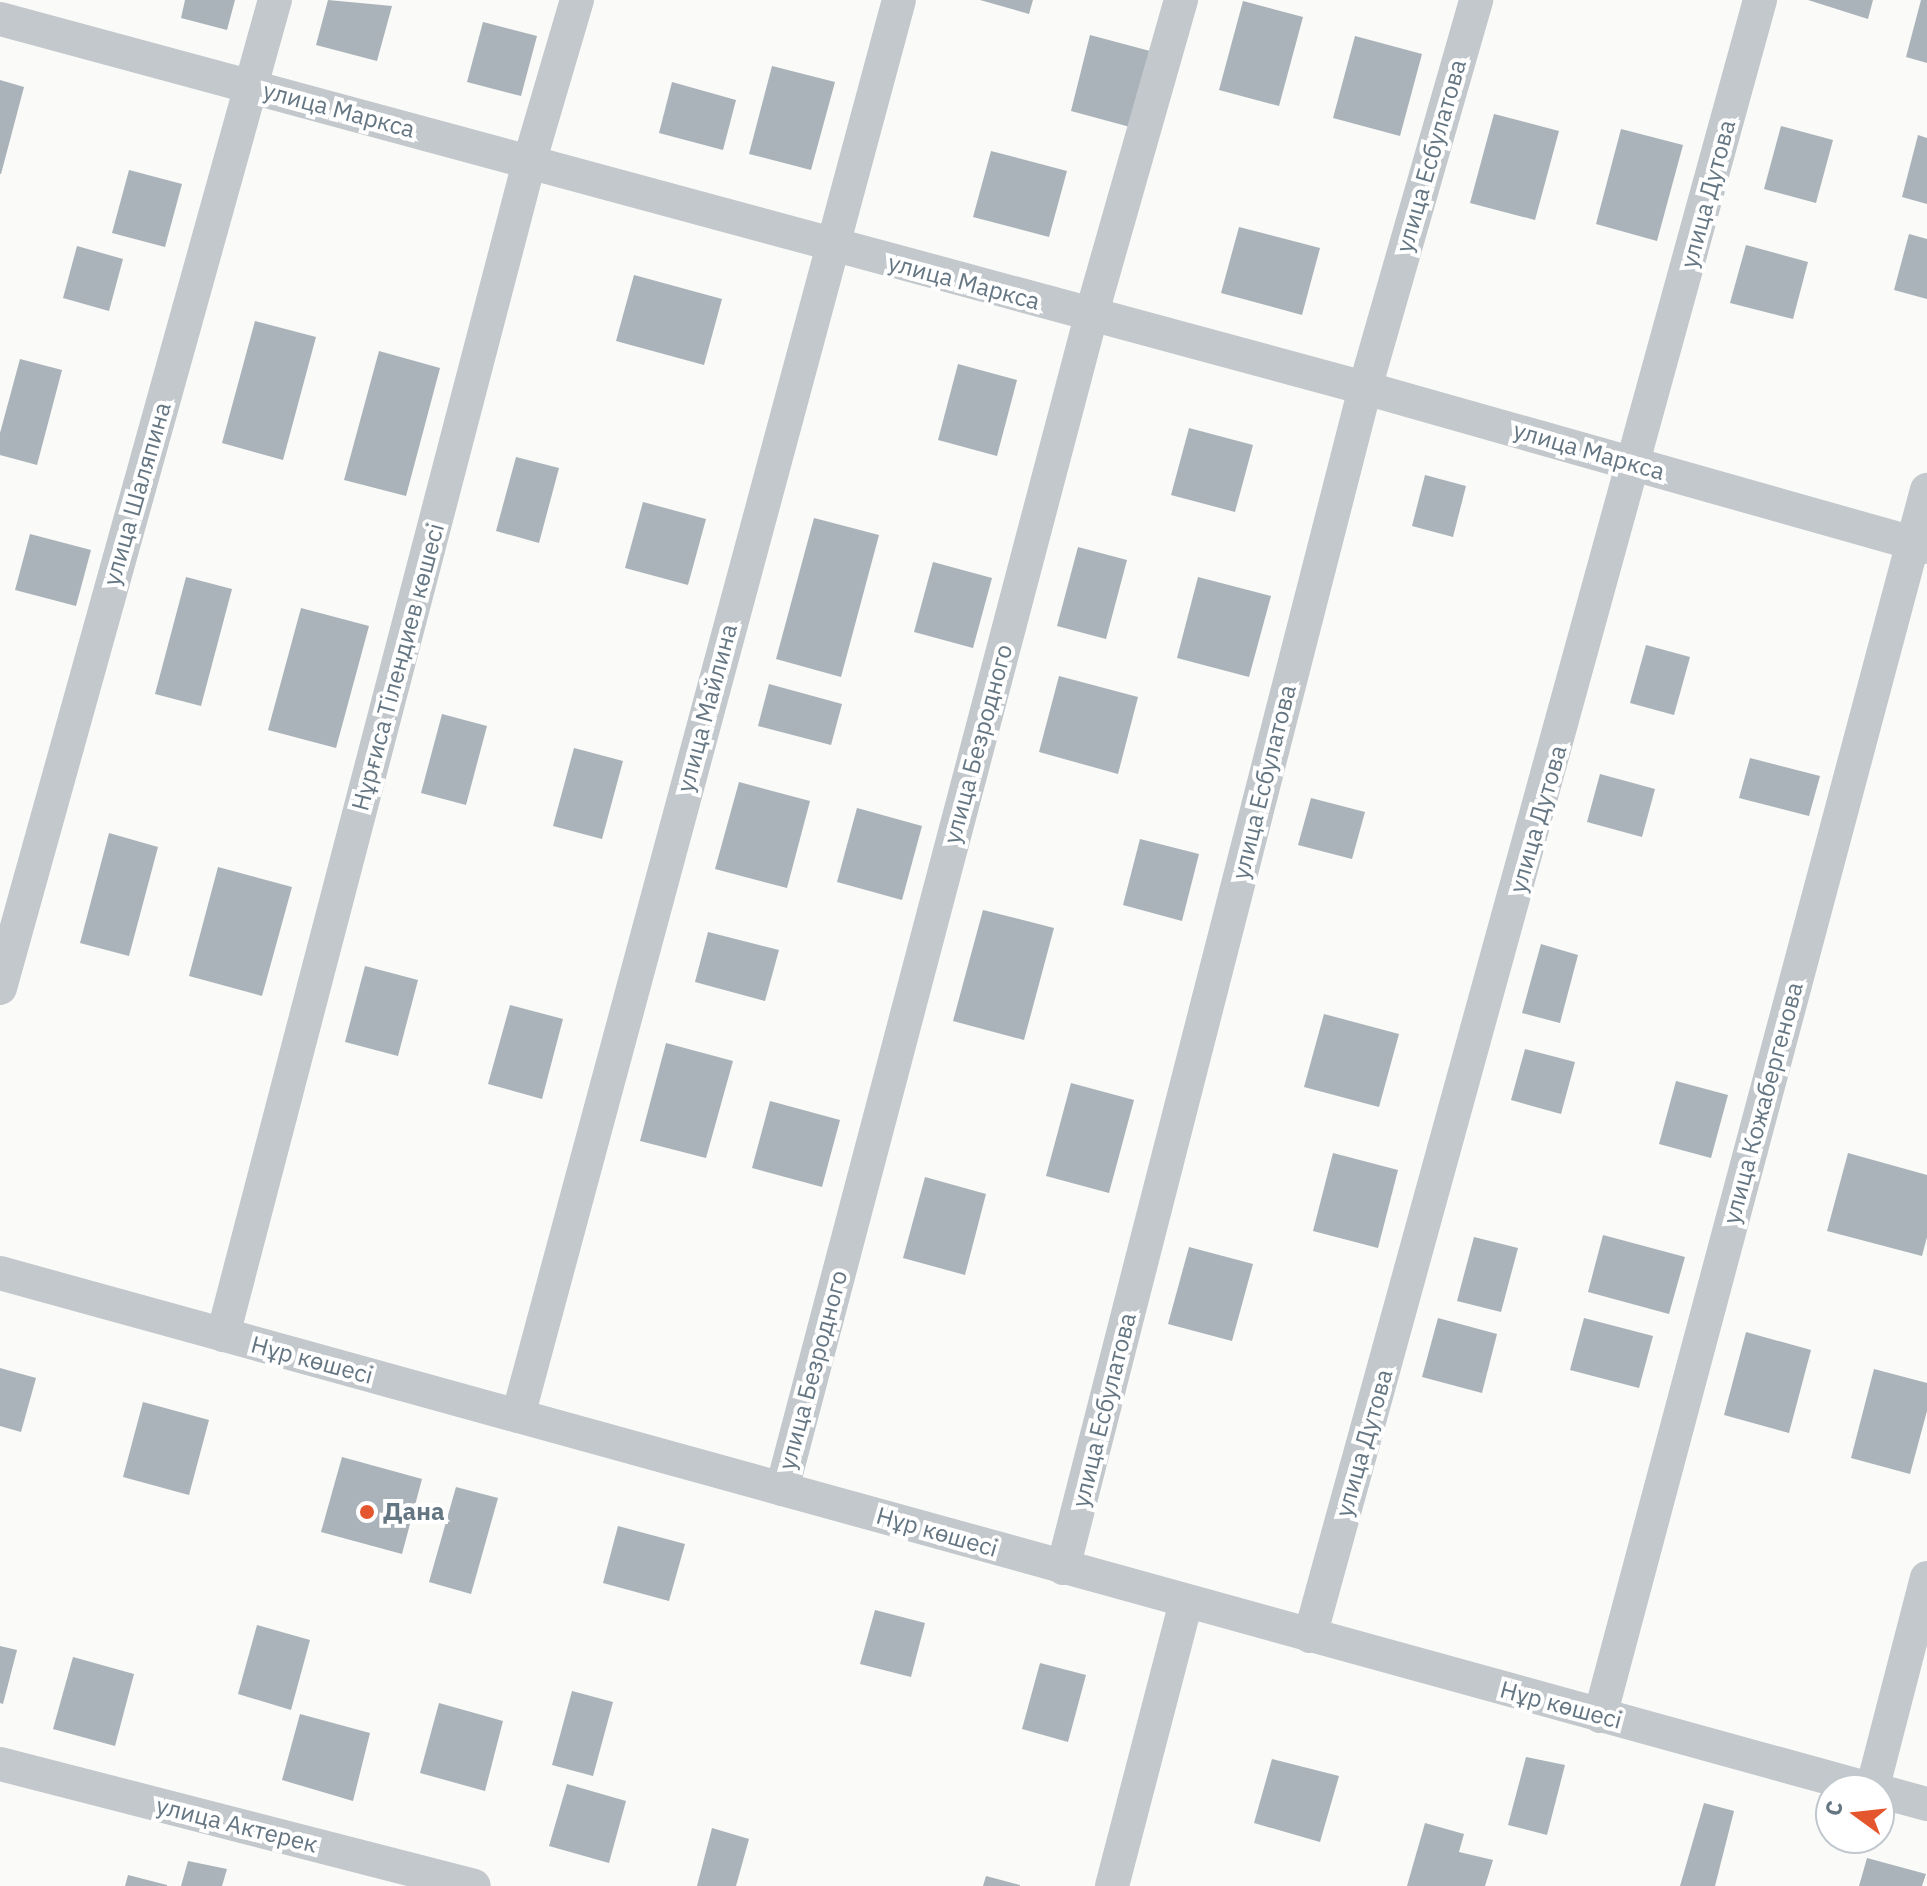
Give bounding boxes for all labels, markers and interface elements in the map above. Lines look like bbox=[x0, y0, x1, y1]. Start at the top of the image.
street label: улица Есбулатова bbox=[1390, 56, 1472, 256]
street label: улица Маркса bbox=[260, 76, 418, 144]
street label: улица Дутова bbox=[1674, 117, 1742, 271]
street label: улица Маркса bbox=[885, 248, 1043, 316]
street label: улица Шаляпина bbox=[97, 399, 177, 589]
street label: улица Маркса bbox=[1510, 416, 1668, 486]
street label: Нұрғиса Тілендиев көшесі bbox=[346, 520, 450, 814]
street label: улица Майлина bbox=[671, 621, 743, 795]
street label: улица Безродного bbox=[938, 641, 1018, 847]
street label: улица Есбулатова bbox=[1226, 682, 1302, 882]
street label: улица Дутова bbox=[1503, 742, 1573, 896]
street label: улица Кожабергенова bbox=[1717, 979, 1809, 1227]
street label: улица Безродного bbox=[773, 1267, 853, 1473]
street label: улица Есбулатова bbox=[1066, 1310, 1142, 1510]
street label: Нұр көшесі bbox=[248, 1330, 376, 1390]
street label: улица Дутова bbox=[1329, 1366, 1399, 1520]
place label: Дана bbox=[383, 1498, 445, 1526]
street label: Нұр көшесі bbox=[873, 1501, 1001, 1563]
marker: Дана bbox=[358, 1503, 376, 1521]
street label: Нұр көшесі bbox=[1497, 1675, 1625, 1735]
north arrow bbox=[1815, 1774, 1895, 1854]
street label: улица Актерек bbox=[153, 1791, 321, 1859]
text: С bbox=[1817, 1798, 1849, 1819]

